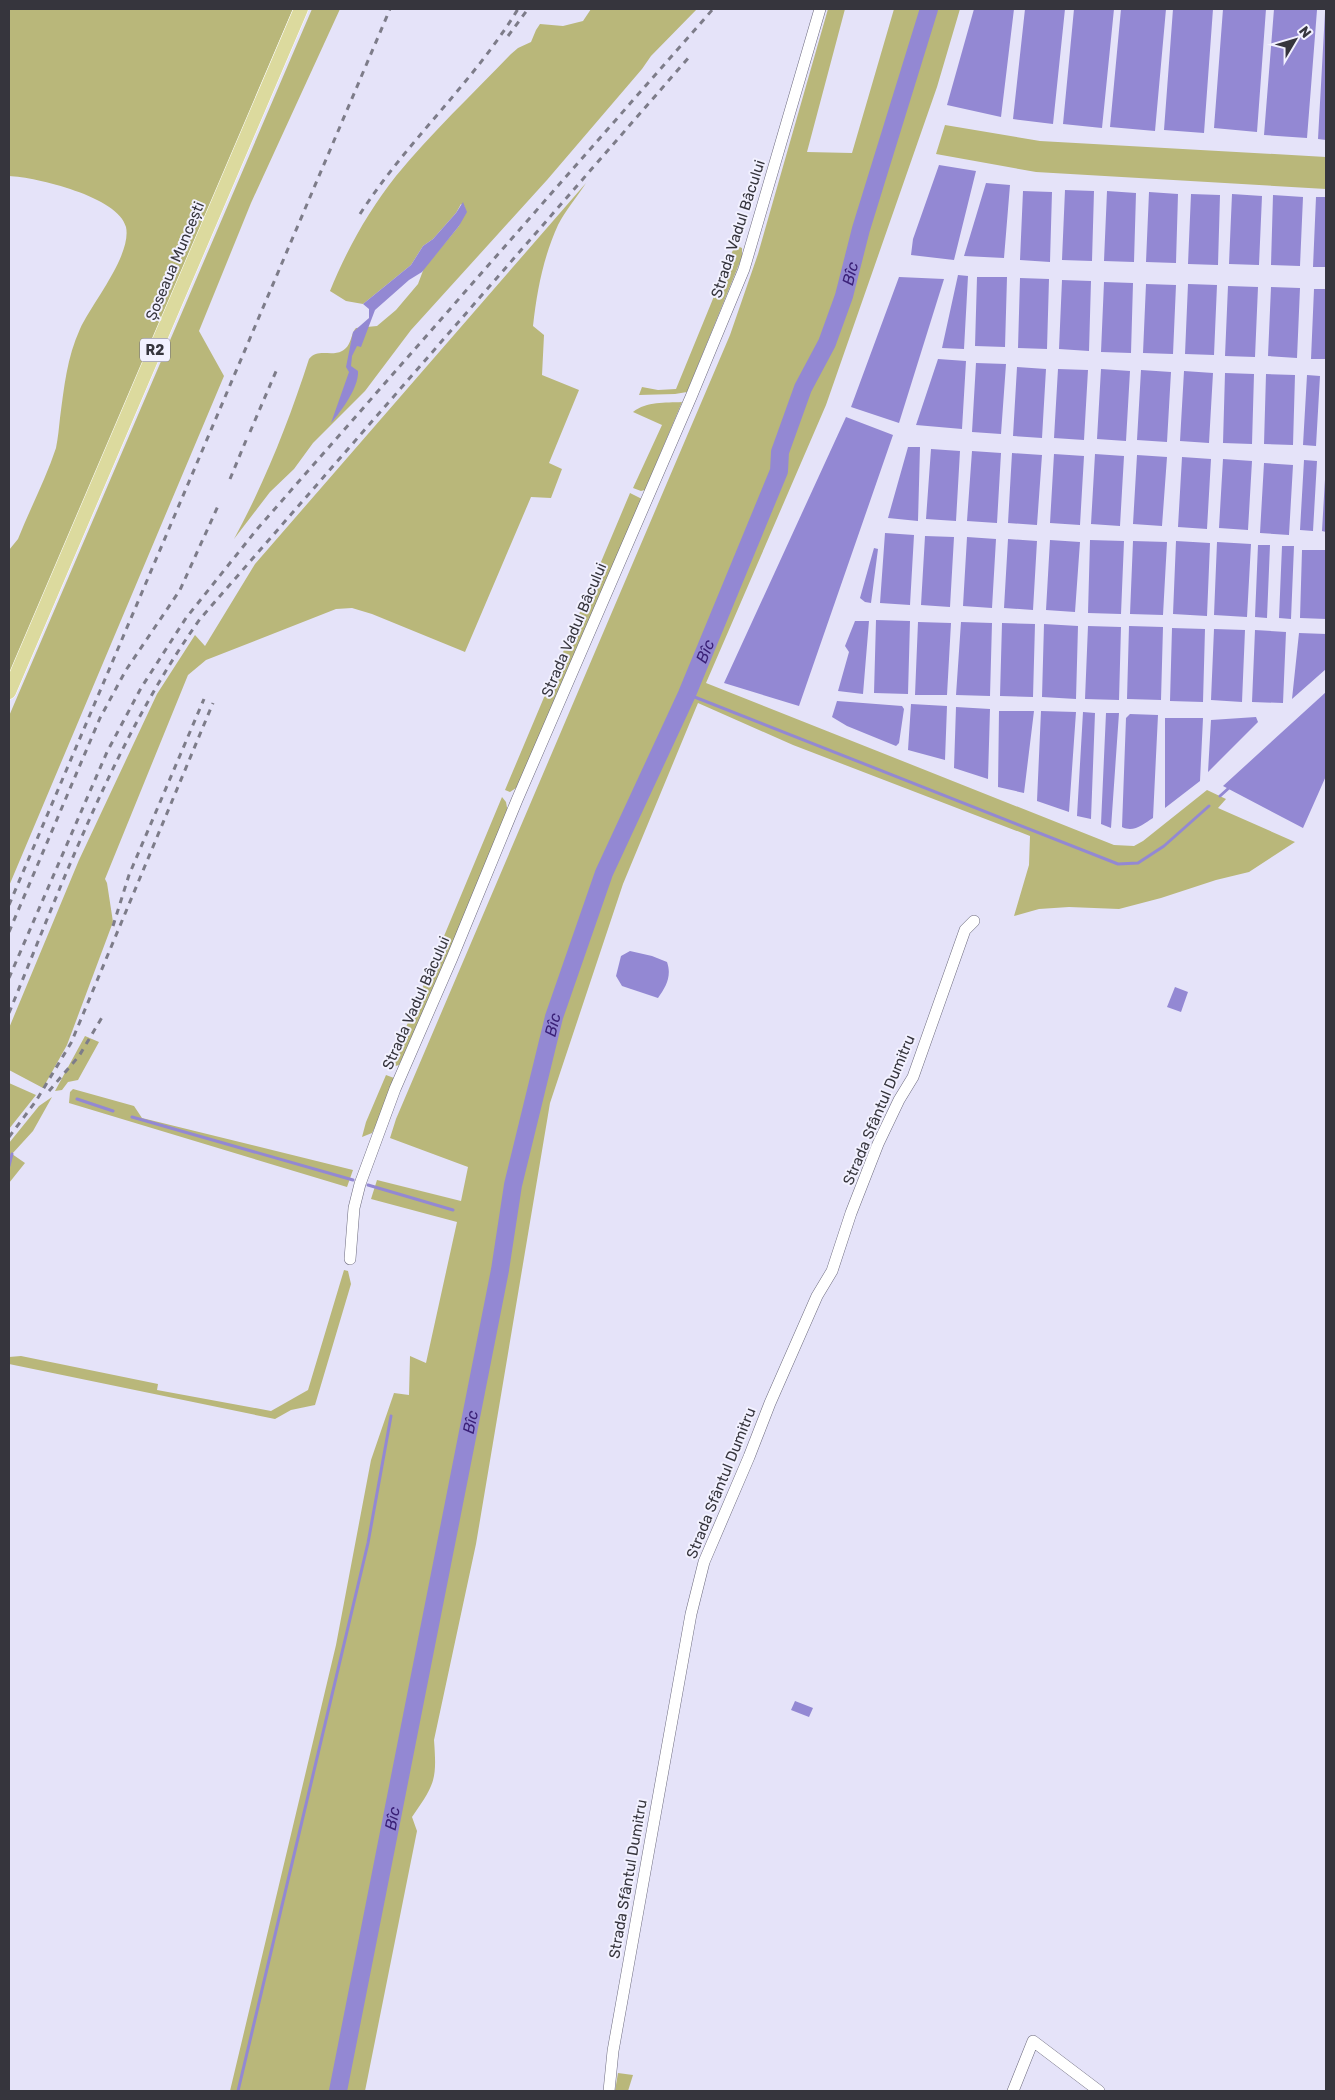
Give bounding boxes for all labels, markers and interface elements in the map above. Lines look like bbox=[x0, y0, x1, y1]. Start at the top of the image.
north arrow bbox=[1270, 15, 1320, 65]
text: N bbox=[1295, 23, 1315, 42]
street label: Strada Vadul Bâcului bbox=[707, 158, 769, 300]
street label: Șoseaua Muncești bbox=[142, 199, 208, 323]
water label: Bîc bbox=[838, 260, 862, 287]
road number: R2 bbox=[140, 338, 170, 362]
street label: Strada Vadul Bâcului bbox=[538, 560, 610, 700]
water label: Bîc bbox=[691, 636, 718, 665]
street label: Strada Vadul Bâcului bbox=[378, 934, 454, 1072]
water label: Bîc bbox=[540, 1011, 564, 1038]
street label: Strada Sfântul Dumitru bbox=[839, 1032, 919, 1188]
street label: Strada Sfântul Dumitru bbox=[682, 1405, 760, 1561]
water label: Bîc bbox=[458, 1408, 482, 1435]
street label: Strada Sfântul Dumitru bbox=[605, 1798, 651, 1960]
water label: Bîc bbox=[380, 1805, 403, 1832]

